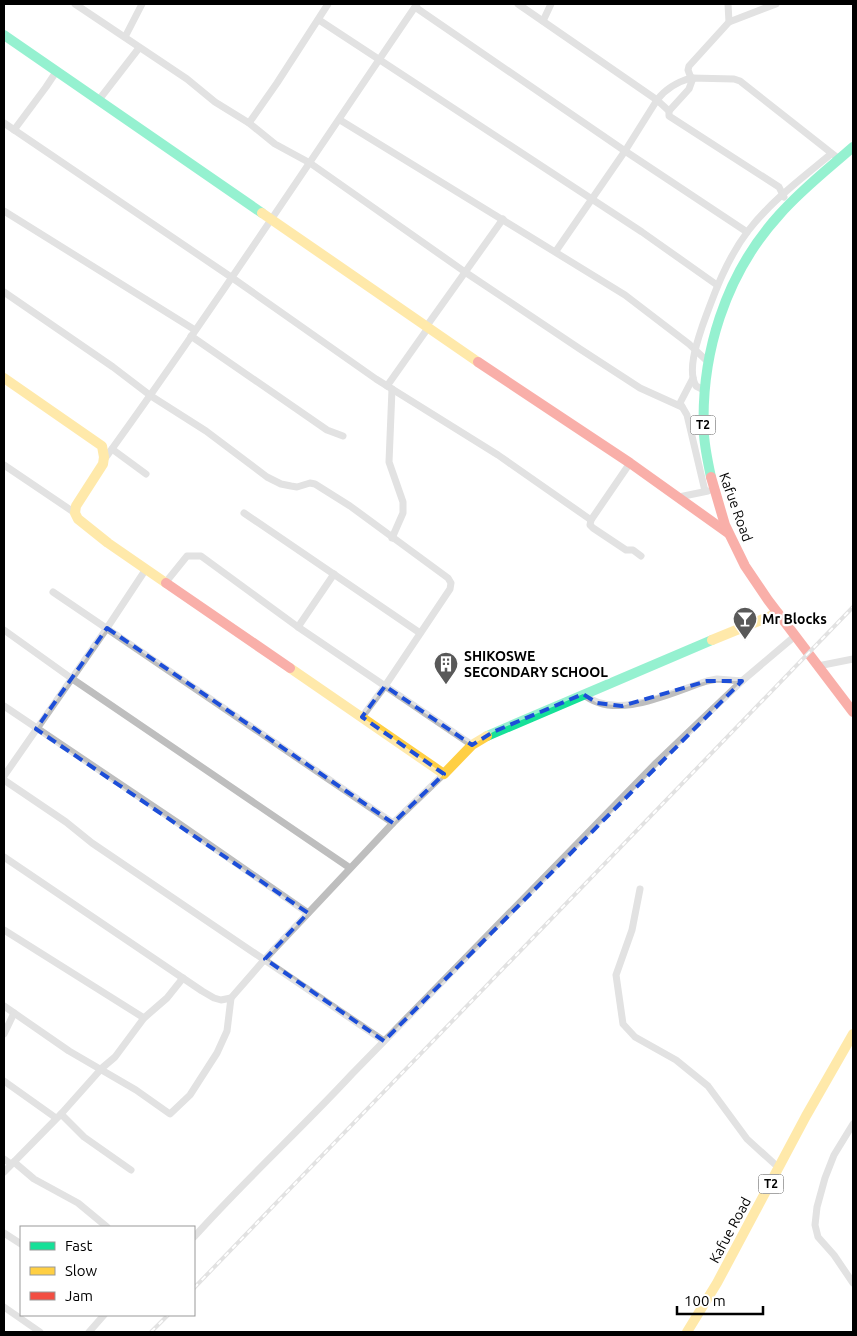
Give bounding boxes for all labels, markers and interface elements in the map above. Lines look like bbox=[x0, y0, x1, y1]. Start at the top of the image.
road number: T2 bbox=[690, 416, 716, 434]
street label: Kafue Road bbox=[716, 470, 756, 544]
bar icon: Mr Blocks bbox=[732, 606, 758, 640]
place label: Mr Blocks bbox=[762, 611, 827, 627]
place label: SHIKOSWE SECONDARY SCHOOL bbox=[464, 648, 608, 680]
building icon: SHIKOSWE SECONDARY SCHOOL bbox=[433, 651, 459, 685]
road number: T2 bbox=[758, 1174, 784, 1194]
street label: Kafue Road bbox=[706, 1194, 754, 1266]
legend bbox=[20, 1226, 195, 1316]
text: Fast bbox=[65, 1237, 93, 1254]
text: Slow bbox=[65, 1262, 98, 1279]
scale bar bbox=[677, 1284, 763, 1316]
text: Jam bbox=[65, 1287, 93, 1304]
text: 100 m bbox=[684, 1292, 726, 1309]

